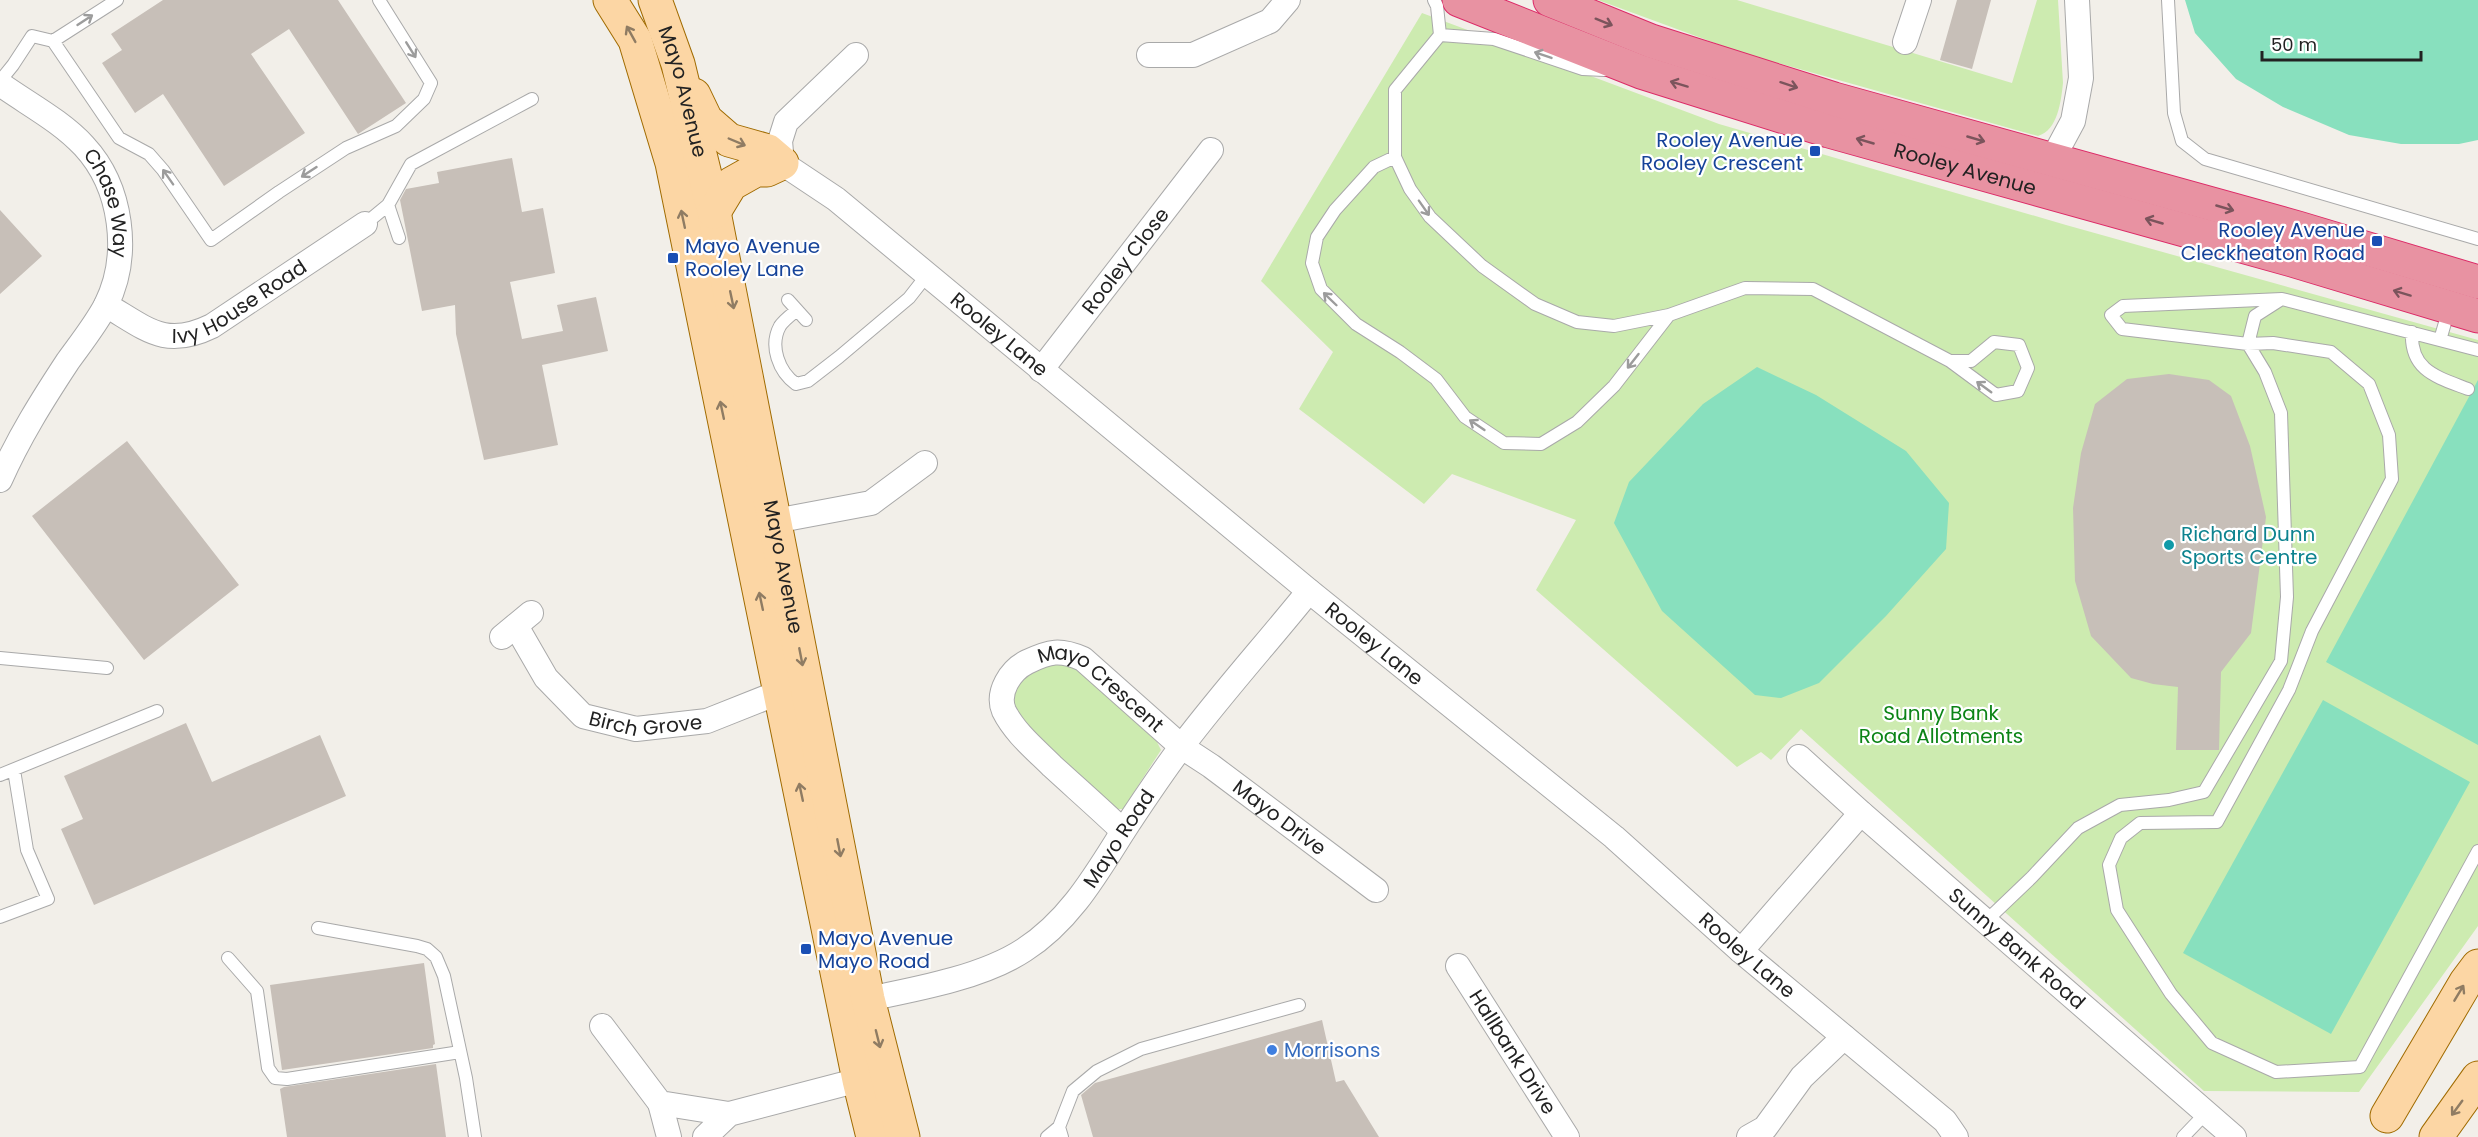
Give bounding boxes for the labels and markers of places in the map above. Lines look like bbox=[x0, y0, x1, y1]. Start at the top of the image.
place label: Rooley Avenue Rooley Crescent bbox=[1641, 126, 1803, 177]
marker: Rooley Avenue Rooley Crescent bbox=[1808, 144, 1822, 158]
place label: Rooley Avenue Cleckheaton Road bbox=[2181, 216, 2365, 267]
place label: Mayo Avenue Rooley Lane bbox=[685, 232, 820, 283]
marker: Rooley Avenue Cleckheaton Road bbox=[2370, 234, 2384, 248]
marker: Mayo Avenue Rooley Lane bbox=[666, 251, 680, 265]
place label: Richard Dunn Sports Centre bbox=[2181, 520, 2317, 571]
marker: Richard Dunn Sports Centre bbox=[2162, 538, 2176, 552]
place label: Mayo Avenue Mayo Road bbox=[818, 924, 953, 975]
marker: Mayo Avenue Mayo Road bbox=[799, 942, 813, 956]
place label: Morrisons bbox=[1284, 1036, 1380, 1064]
marker: Morrisons bbox=[1265, 1043, 1279, 1057]

